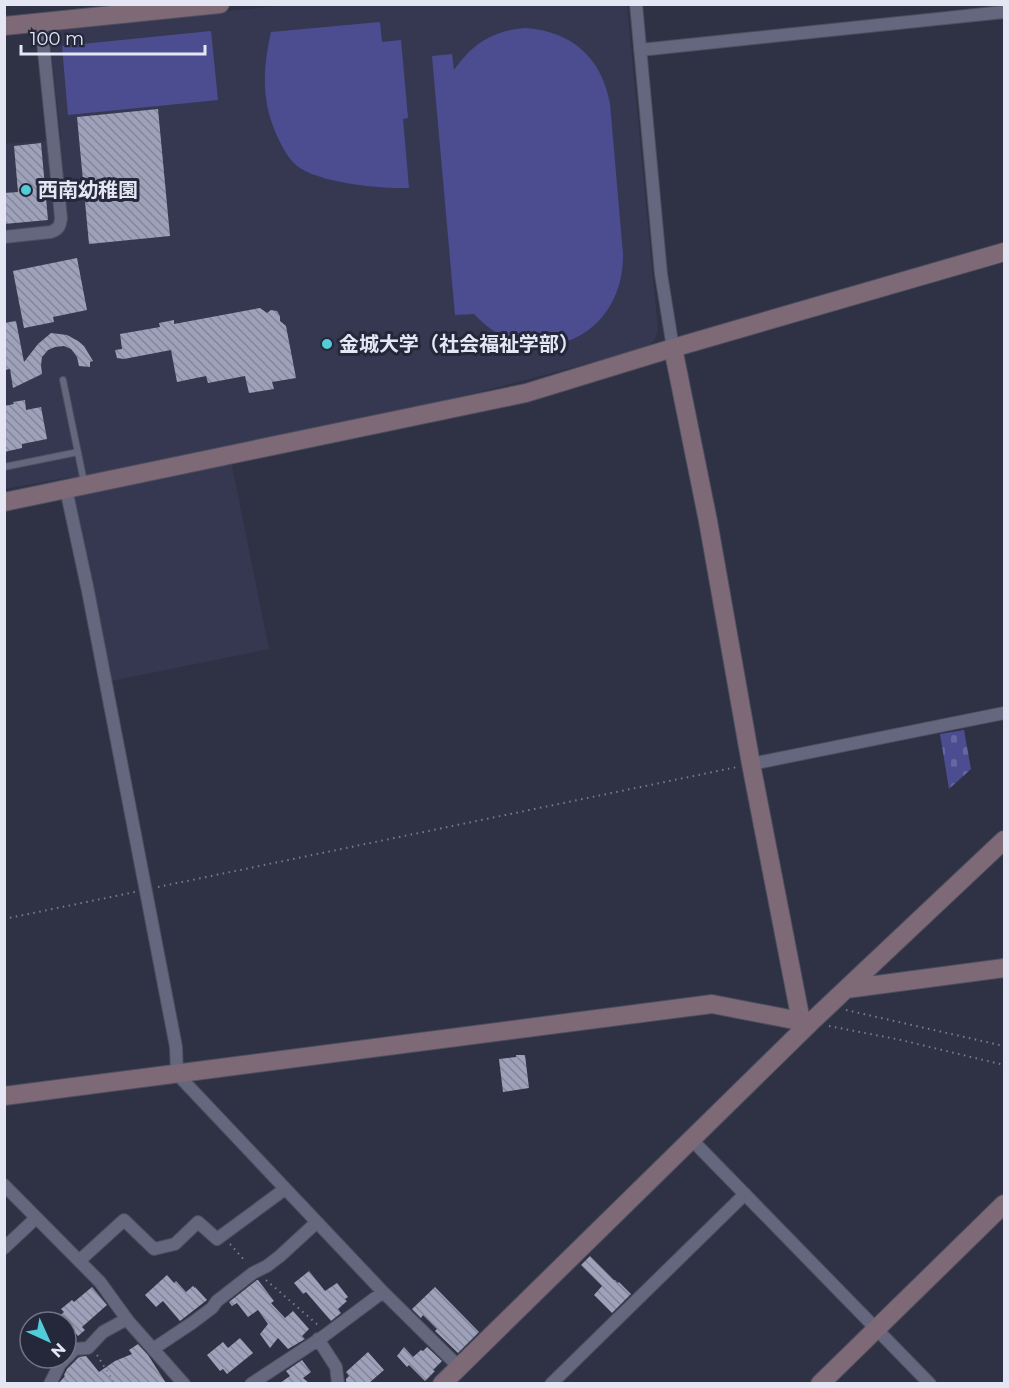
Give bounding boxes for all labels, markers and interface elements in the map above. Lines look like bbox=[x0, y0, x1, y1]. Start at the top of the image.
scale bar bbox=[21, 18, 206, 56]
text: 100 m bbox=[30, 28, 84, 50]
place label: 西南幼稚園 bbox=[38, 178, 138, 202]
marker: 西南幼稚園 bbox=[19, 183, 33, 197]
place label: 金城大学（社会福祉学部） bbox=[339, 332, 579, 356]
marker: 金城大学（社会福祉学部） bbox=[320, 337, 334, 351]
north arrow bbox=[18, 1310, 78, 1370]
text: N bbox=[47, 1339, 70, 1362]

